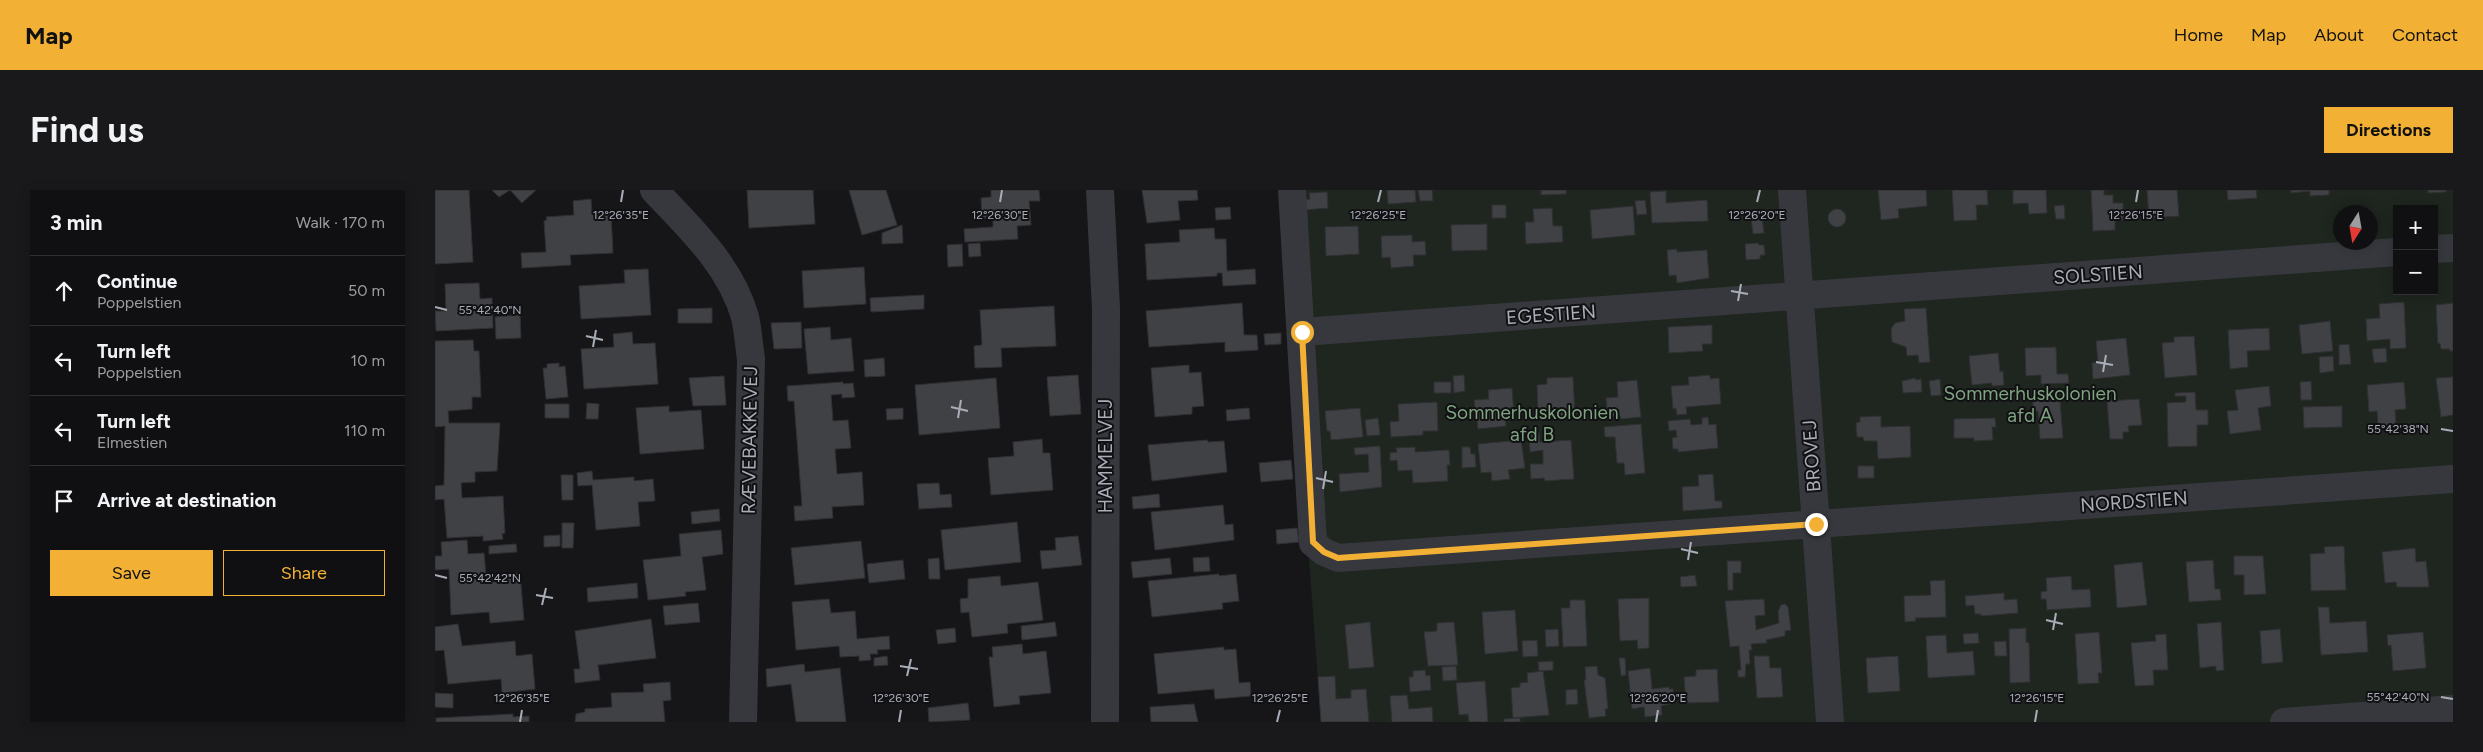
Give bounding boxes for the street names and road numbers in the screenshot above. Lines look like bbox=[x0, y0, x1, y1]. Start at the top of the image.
street label: SOLSTIEN bbox=[2053, 260, 2144, 289]
street label: EGESTIEN bbox=[1505, 300, 1597, 329]
street label: RÆVEBAKKEVEJ bbox=[737, 366, 762, 514]
street label: HAMMELVEJ bbox=[1094, 399, 1117, 513]
street label: BROVEJ bbox=[1798, 419, 1825, 493]
street label: NORDSTIEN bbox=[2080, 486, 2189, 517]

